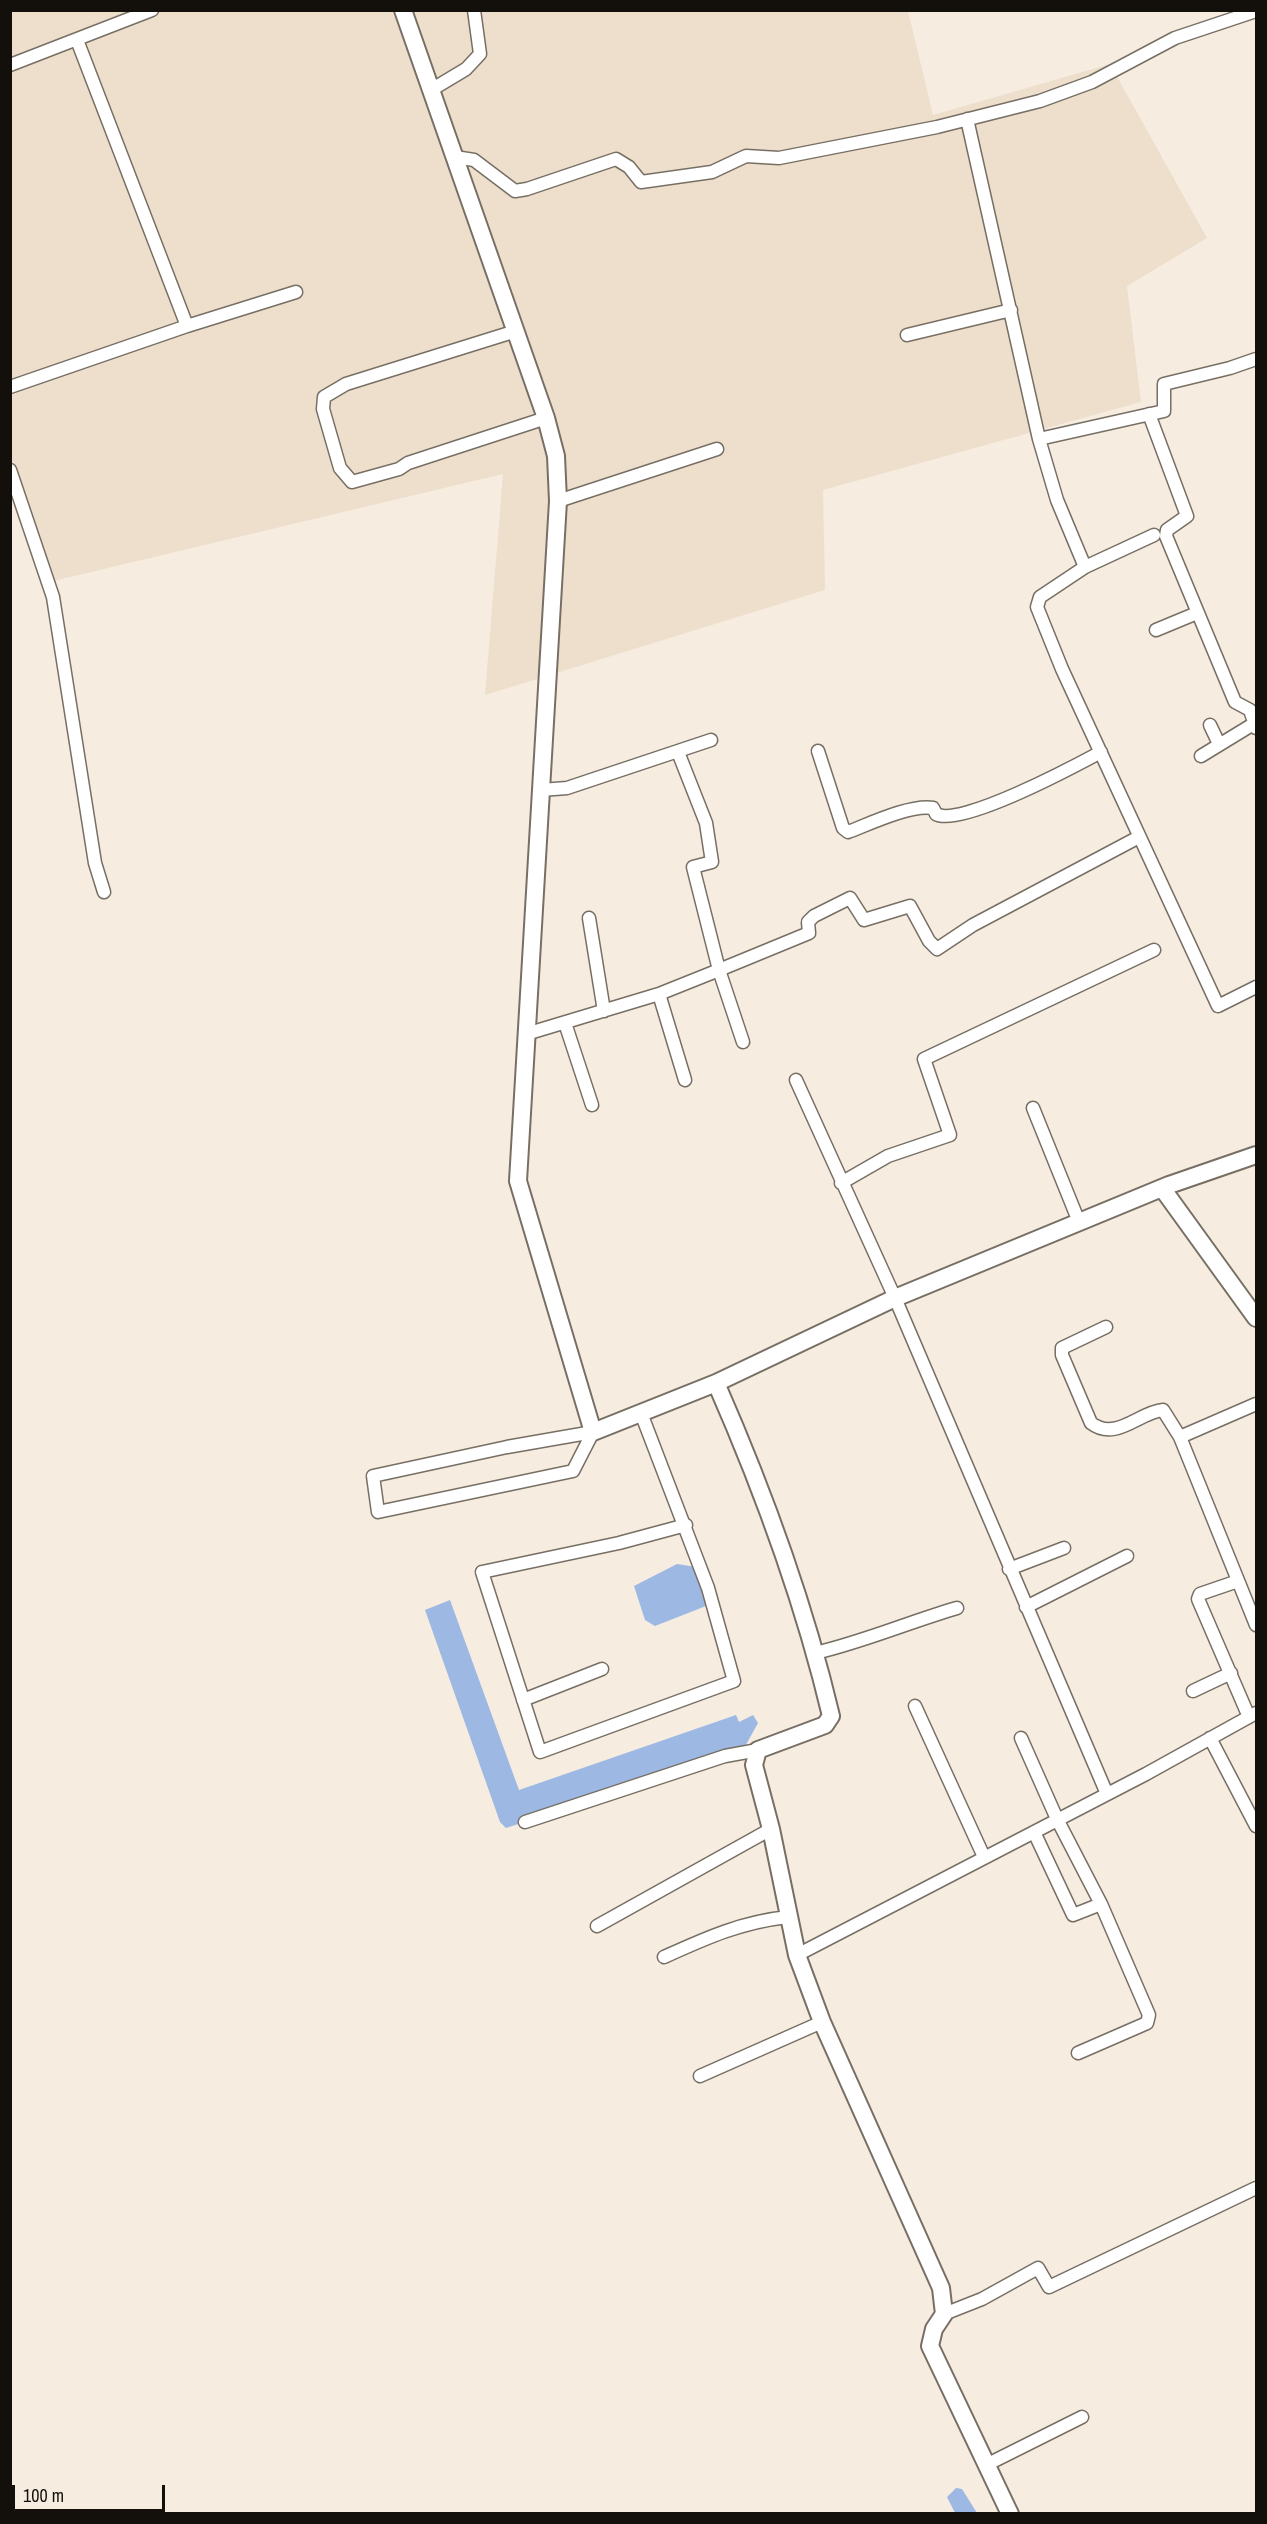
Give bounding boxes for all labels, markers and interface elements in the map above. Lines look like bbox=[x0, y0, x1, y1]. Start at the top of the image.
scale bar bbox=[15, 2473, 168, 2511]
text: 100 m bbox=[23, 2483, 64, 2508]

